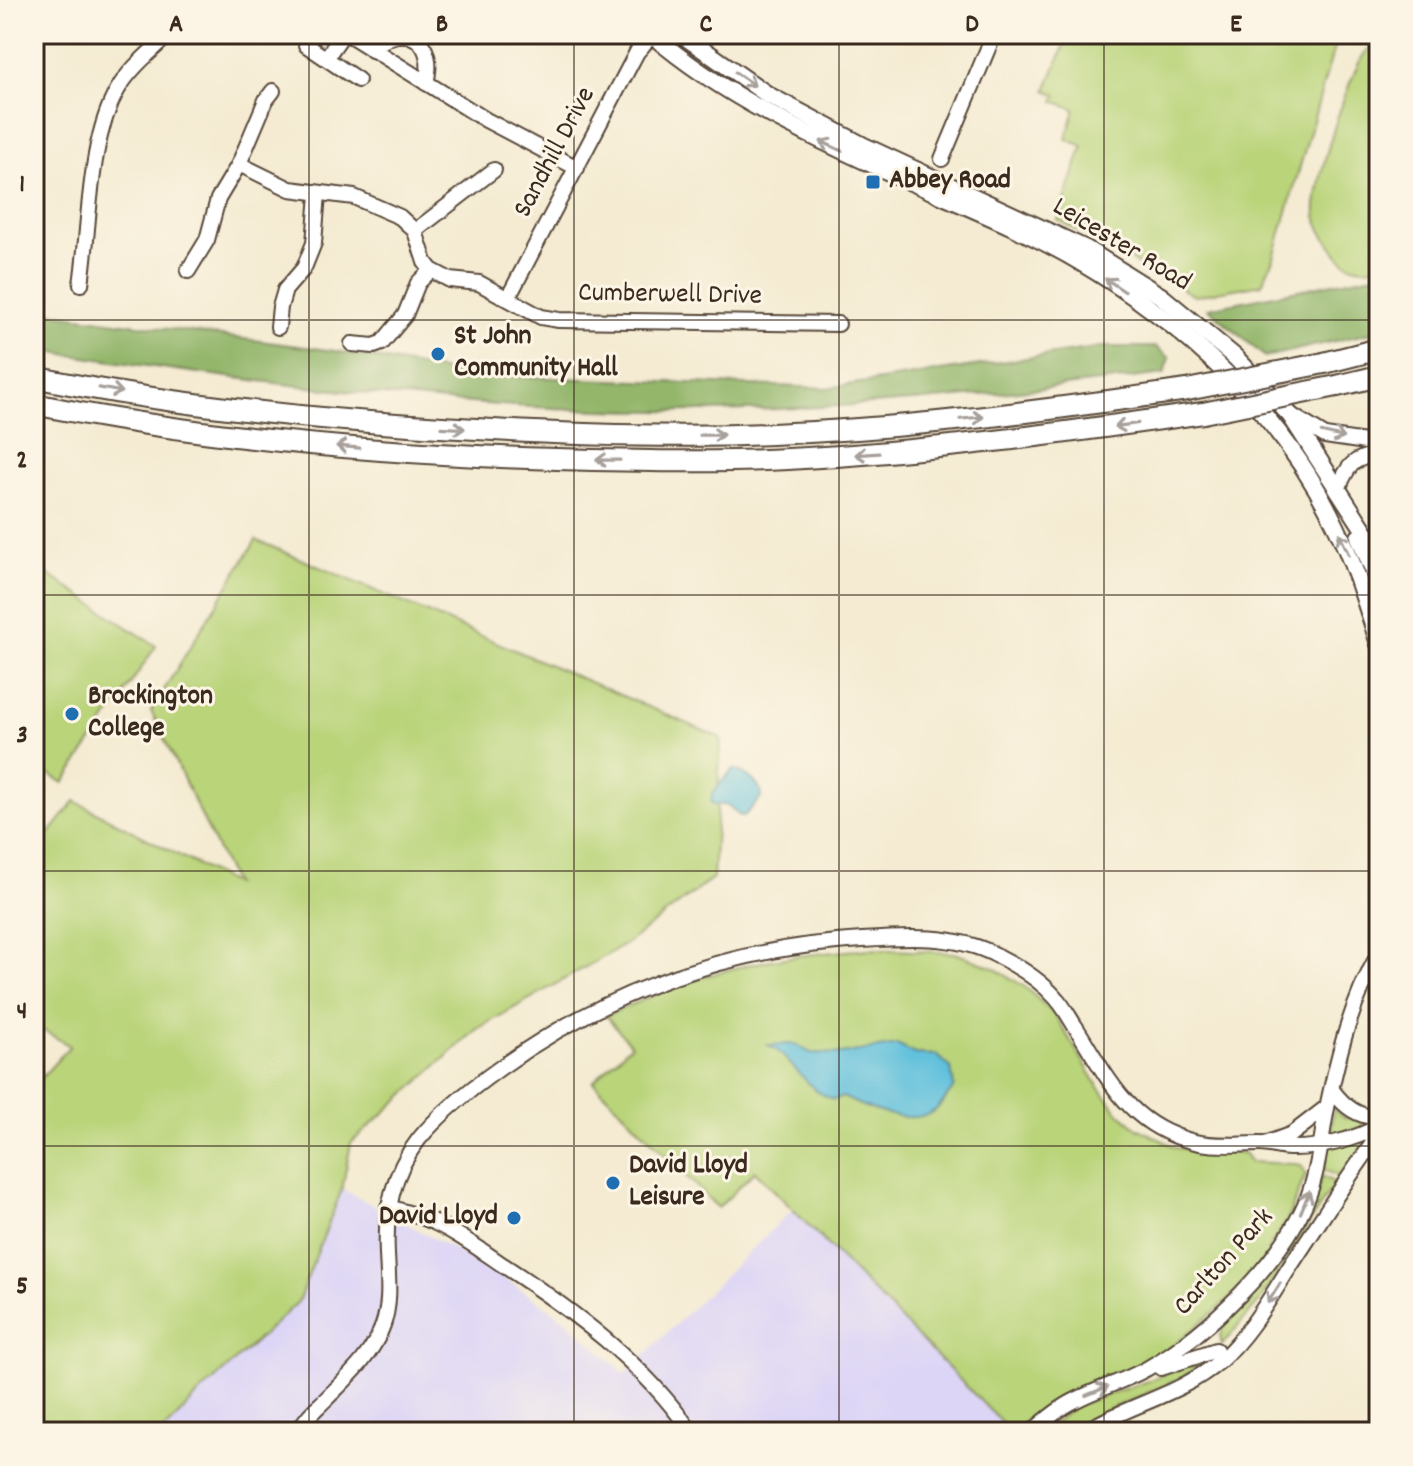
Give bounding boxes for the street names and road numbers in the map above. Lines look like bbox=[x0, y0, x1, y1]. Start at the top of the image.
street label: Sandhill Drive bbox=[505, 80, 607, 226]
street label: Leicester Road bbox=[1044, 189, 1198, 303]
street label: Cumberwell Drive bbox=[578, 274, 762, 318]
street label: Carlton Park bbox=[1165, 1200, 1285, 1326]

